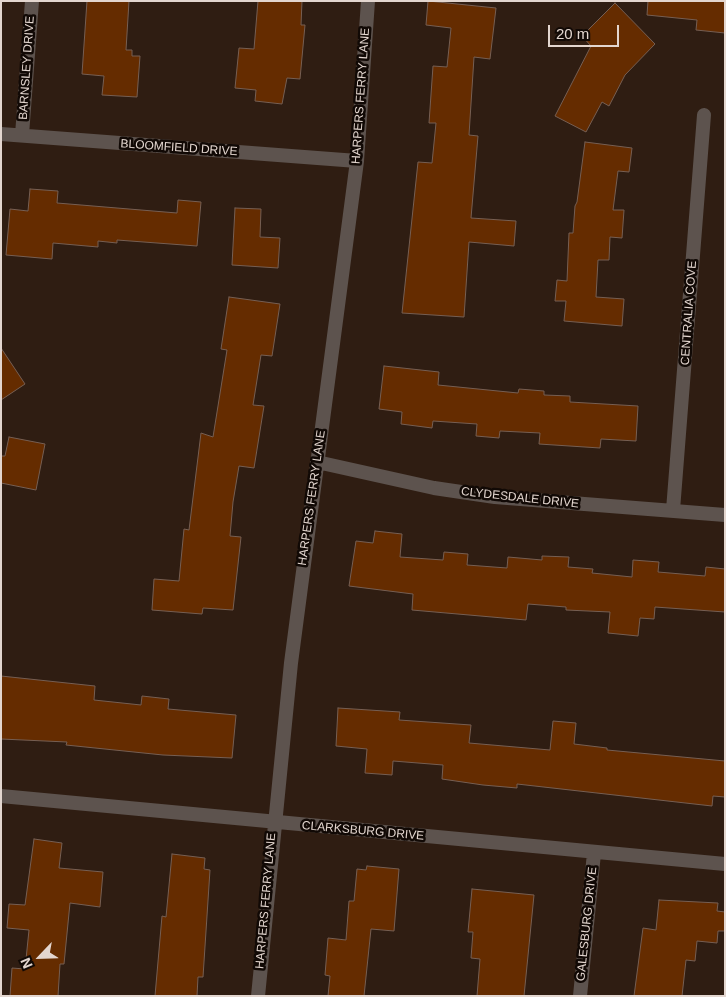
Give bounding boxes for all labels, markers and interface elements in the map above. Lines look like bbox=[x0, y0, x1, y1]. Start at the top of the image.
scale bar bbox=[551, 15, 622, 47]
street label: BARNSLEY DRIVE bbox=[16, 16, 38, 120]
text: 20 m bbox=[556, 25, 589, 42]
street label: HARPERS FERRY LANE bbox=[349, 27, 373, 165]
street label: BLOOMFIELD DRIVE bbox=[120, 137, 238, 159]
street label: CENTRALIA COVE bbox=[678, 260, 700, 366]
street label: HARPERS FERRY LANE bbox=[295, 429, 329, 567]
street label: CLYDESDALE DRIVE bbox=[460, 485, 580, 511]
street label: CLARKSBURG DRIVE bbox=[301, 818, 425, 844]
street label: HARPERS FERRY LANE bbox=[253, 832, 279, 970]
street label: GALESBURG DRIVE bbox=[574, 866, 600, 982]
north arrow bbox=[15, 932, 65, 982]
text: N bbox=[17, 955, 36, 971]

